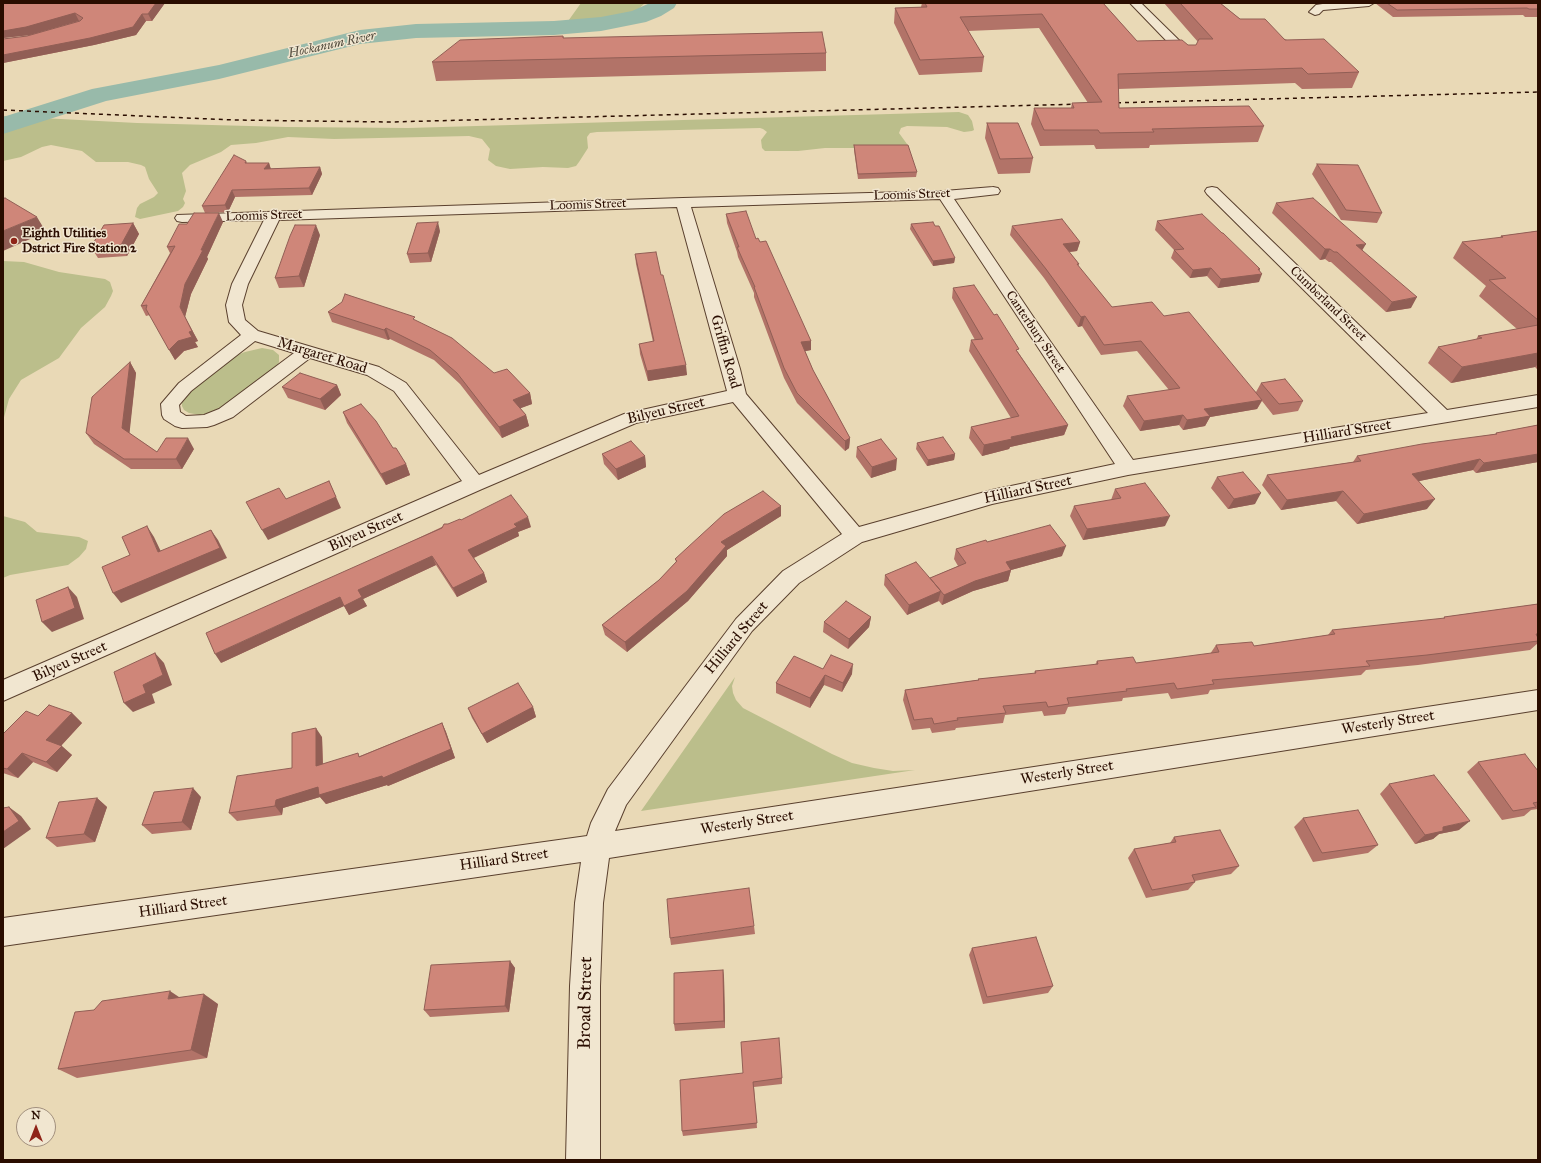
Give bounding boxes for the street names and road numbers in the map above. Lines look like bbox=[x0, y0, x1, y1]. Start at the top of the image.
street label: Loomis Street bbox=[873, 186, 951, 204]
street label: Loomis Street bbox=[549, 196, 627, 214]
street label: Loomis Street bbox=[225, 207, 303, 225]
street label: Cumberland Street bbox=[1286, 263, 1370, 345]
street label: Canterbury Street bbox=[1002, 288, 1068, 376]
street label: Griffin Road bbox=[706, 313, 744, 391]
street label: Margaret Road bbox=[275, 334, 369, 378]
street label: Bilyeu Street bbox=[625, 393, 707, 429]
street label: Hilliard Street bbox=[1302, 416, 1392, 448]
street label: Hilliard Street bbox=[982, 472, 1074, 508]
street label: Bilyeu Street bbox=[326, 508, 406, 556]
street label: Hilliard Street bbox=[701, 598, 773, 678]
street label: Bilyeu Street bbox=[30, 638, 110, 686]
street label: Westerly Street bbox=[1340, 707, 1436, 739]
street label: Westerly Street bbox=[1019, 757, 1115, 789]
street label: Westerly Street bbox=[699, 807, 795, 839]
street label: Hilliard Street bbox=[459, 845, 549, 875]
street label: Hilliard Street bbox=[138, 892, 228, 922]
street label: Broad Street bbox=[574, 956, 598, 1050]

